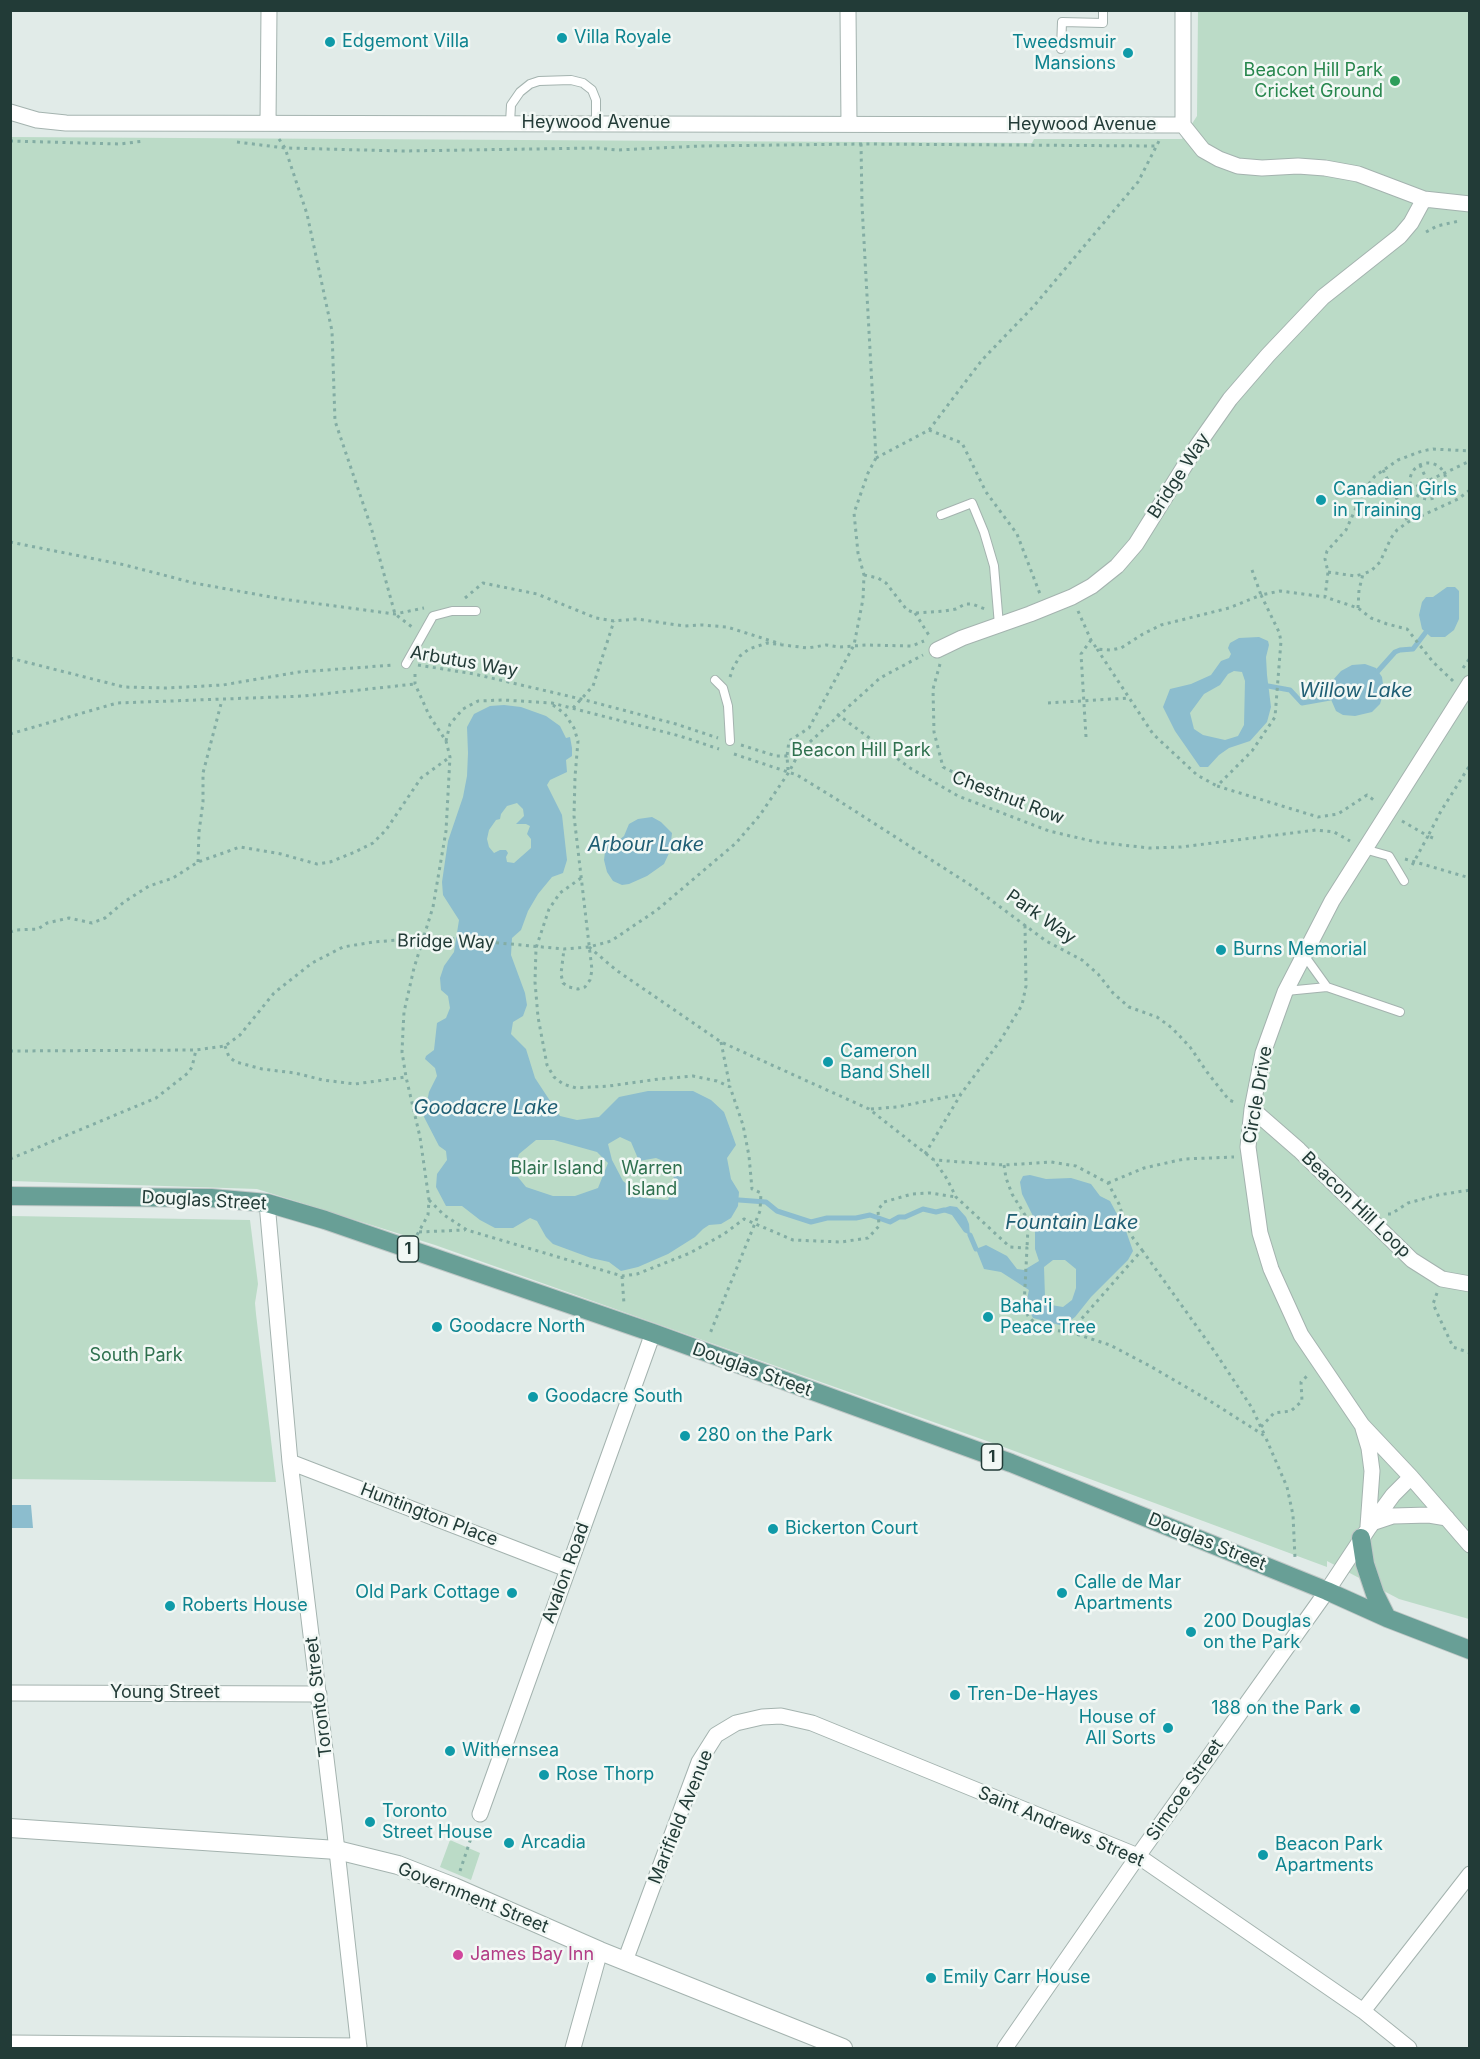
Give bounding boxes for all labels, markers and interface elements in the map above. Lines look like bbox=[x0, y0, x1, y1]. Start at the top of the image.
place label: Villa Royale bbox=[574, 27, 671, 49]
place label: Edgemont Villa bbox=[342, 31, 469, 53]
marker: Villa Royale bbox=[555, 31, 569, 45]
place label: Tweedsmuir Mansions bbox=[1012, 32, 1116, 74]
marker: Edgemont Villa bbox=[323, 35, 337, 49]
marker: Tweedsmuir Mansions bbox=[1121, 46, 1135, 60]
place label: Beacon Hill Park Cricket Ground bbox=[1244, 60, 1383, 103]
marker: Beacon Hill Park Cricket Ground bbox=[1388, 74, 1402, 88]
street label: Heywood Avenue bbox=[522, 112, 670, 134]
street label: Heywood Avenue bbox=[1008, 114, 1156, 136]
street label: Bridge Way bbox=[1143, 429, 1215, 523]
place label: Canadian Girls in Training bbox=[1333, 479, 1457, 522]
marker: Canadian Girls in Training bbox=[1314, 493, 1328, 507]
street label: Arbutus Way bbox=[408, 642, 520, 682]
water label: Willow Lake bbox=[1299, 679, 1413, 703]
park label: Beacon Hill Park bbox=[791, 740, 931, 762]
street label: Chestnut Row bbox=[949, 767, 1067, 829]
water label: Arbour Lake bbox=[588, 833, 704, 857]
street label: Park Way bbox=[1002, 885, 1080, 949]
street label: Bridge Way bbox=[397, 930, 495, 954]
place label: Burns Memorial bbox=[1233, 939, 1367, 961]
marker: Burns Memorial bbox=[1214, 943, 1228, 957]
place label: Cameron Band Shell bbox=[840, 1041, 930, 1084]
street label: Circle Drive bbox=[1239, 1044, 1277, 1146]
marker: Cameron Band Shell bbox=[821, 1055, 835, 1069]
water label: Goodacre Lake bbox=[414, 1096, 558, 1120]
street label: Beacon Hill Loop bbox=[1297, 1147, 1415, 1263]
park label: Blair Island bbox=[511, 1158, 603, 1180]
park label: Warren Island bbox=[621, 1158, 683, 1200]
street label: Douglas Street bbox=[141, 1187, 267, 1215]
water label: Fountain Lake bbox=[1005, 1211, 1139, 1235]
road number: 1 bbox=[398, 1236, 418, 1262]
place label: Baha'i Peace Tree bbox=[1000, 1296, 1096, 1338]
marker: Baha'i Peace Tree bbox=[981, 1310, 995, 1324]
place label: Goodacre North bbox=[449, 1316, 585, 1338]
marker: Goodacre North bbox=[430, 1320, 444, 1334]
street label: Douglas Street bbox=[689, 1338, 815, 1402]
park label: South Park bbox=[89, 1345, 183, 1367]
place label: Goodacre South bbox=[545, 1386, 683, 1408]
marker: Goodacre South bbox=[526, 1390, 540, 1404]
place label: 280 on the Park bbox=[697, 1425, 833, 1447]
marker: 280 on the Park bbox=[678, 1429, 692, 1443]
road number: 1 bbox=[982, 1444, 1002, 1470]
street label: Huntington Place bbox=[357, 1479, 501, 1551]
street label: Douglas Street bbox=[1145, 1509, 1269, 1575]
place label: Bickerton Court bbox=[785, 1518, 918, 1540]
street label: Avalon Road bbox=[538, 1520, 594, 1626]
marker: Bickerton Court bbox=[766, 1522, 780, 1536]
place label: Calle de Mar Apartments bbox=[1074, 1572, 1181, 1614]
place label: Old Park Cottage bbox=[355, 1582, 500, 1604]
marker: Old Park Cottage bbox=[505, 1586, 519, 1600]
marker: Calle de Mar Apartments bbox=[1055, 1586, 1069, 1600]
place label: Roberts House bbox=[182, 1595, 308, 1617]
marker: Roberts House bbox=[163, 1599, 177, 1613]
place label: 200 Douglas on the Park bbox=[1203, 1611, 1311, 1654]
marker: 200 Douglas on the Park bbox=[1184, 1625, 1198, 1639]
street label: Toronto Street bbox=[301, 1636, 337, 1758]
street label: Young Street bbox=[110, 1682, 220, 1704]
place label: Tren-De-Hayes bbox=[967, 1684, 1098, 1706]
marker: Tren-De-Hayes bbox=[948, 1688, 962, 1702]
place label: 188 on the Park bbox=[1211, 1698, 1343, 1720]
marker: 188 on the Park bbox=[1348, 1702, 1362, 1716]
place label: House of All Sorts bbox=[1079, 1707, 1156, 1750]
marker: House of All Sorts bbox=[1161, 1721, 1175, 1735]
street label: Simcoe Street bbox=[1142, 1735, 1228, 1845]
place label: Withernsea bbox=[462, 1740, 559, 1762]
marker: Withernsea bbox=[443, 1744, 457, 1758]
street label: Marifield Avenue bbox=[644, 1747, 718, 1887]
place label: Rose Thorp bbox=[556, 1764, 654, 1786]
marker: Rose Thorp bbox=[537, 1768, 551, 1782]
street label: Saint Andrews Street bbox=[975, 1782, 1147, 1872]
place label: Toronto Street House bbox=[382, 1801, 493, 1844]
marker: Toronto Street House bbox=[363, 1815, 377, 1829]
place label: Arcadia bbox=[521, 1832, 586, 1854]
place label: Beacon Park Apartments bbox=[1275, 1834, 1383, 1876]
marker: Arcadia bbox=[502, 1836, 516, 1850]
marker: Beacon Park Apartments bbox=[1256, 1848, 1270, 1862]
street label: Government Street bbox=[395, 1858, 551, 1938]
place label: James Bay Inn bbox=[470, 1944, 594, 1966]
marker: James Bay Inn bbox=[451, 1948, 465, 1962]
place label: Emily Carr House bbox=[943, 1967, 1091, 1989]
marker: Emily Carr House bbox=[924, 1971, 938, 1985]

